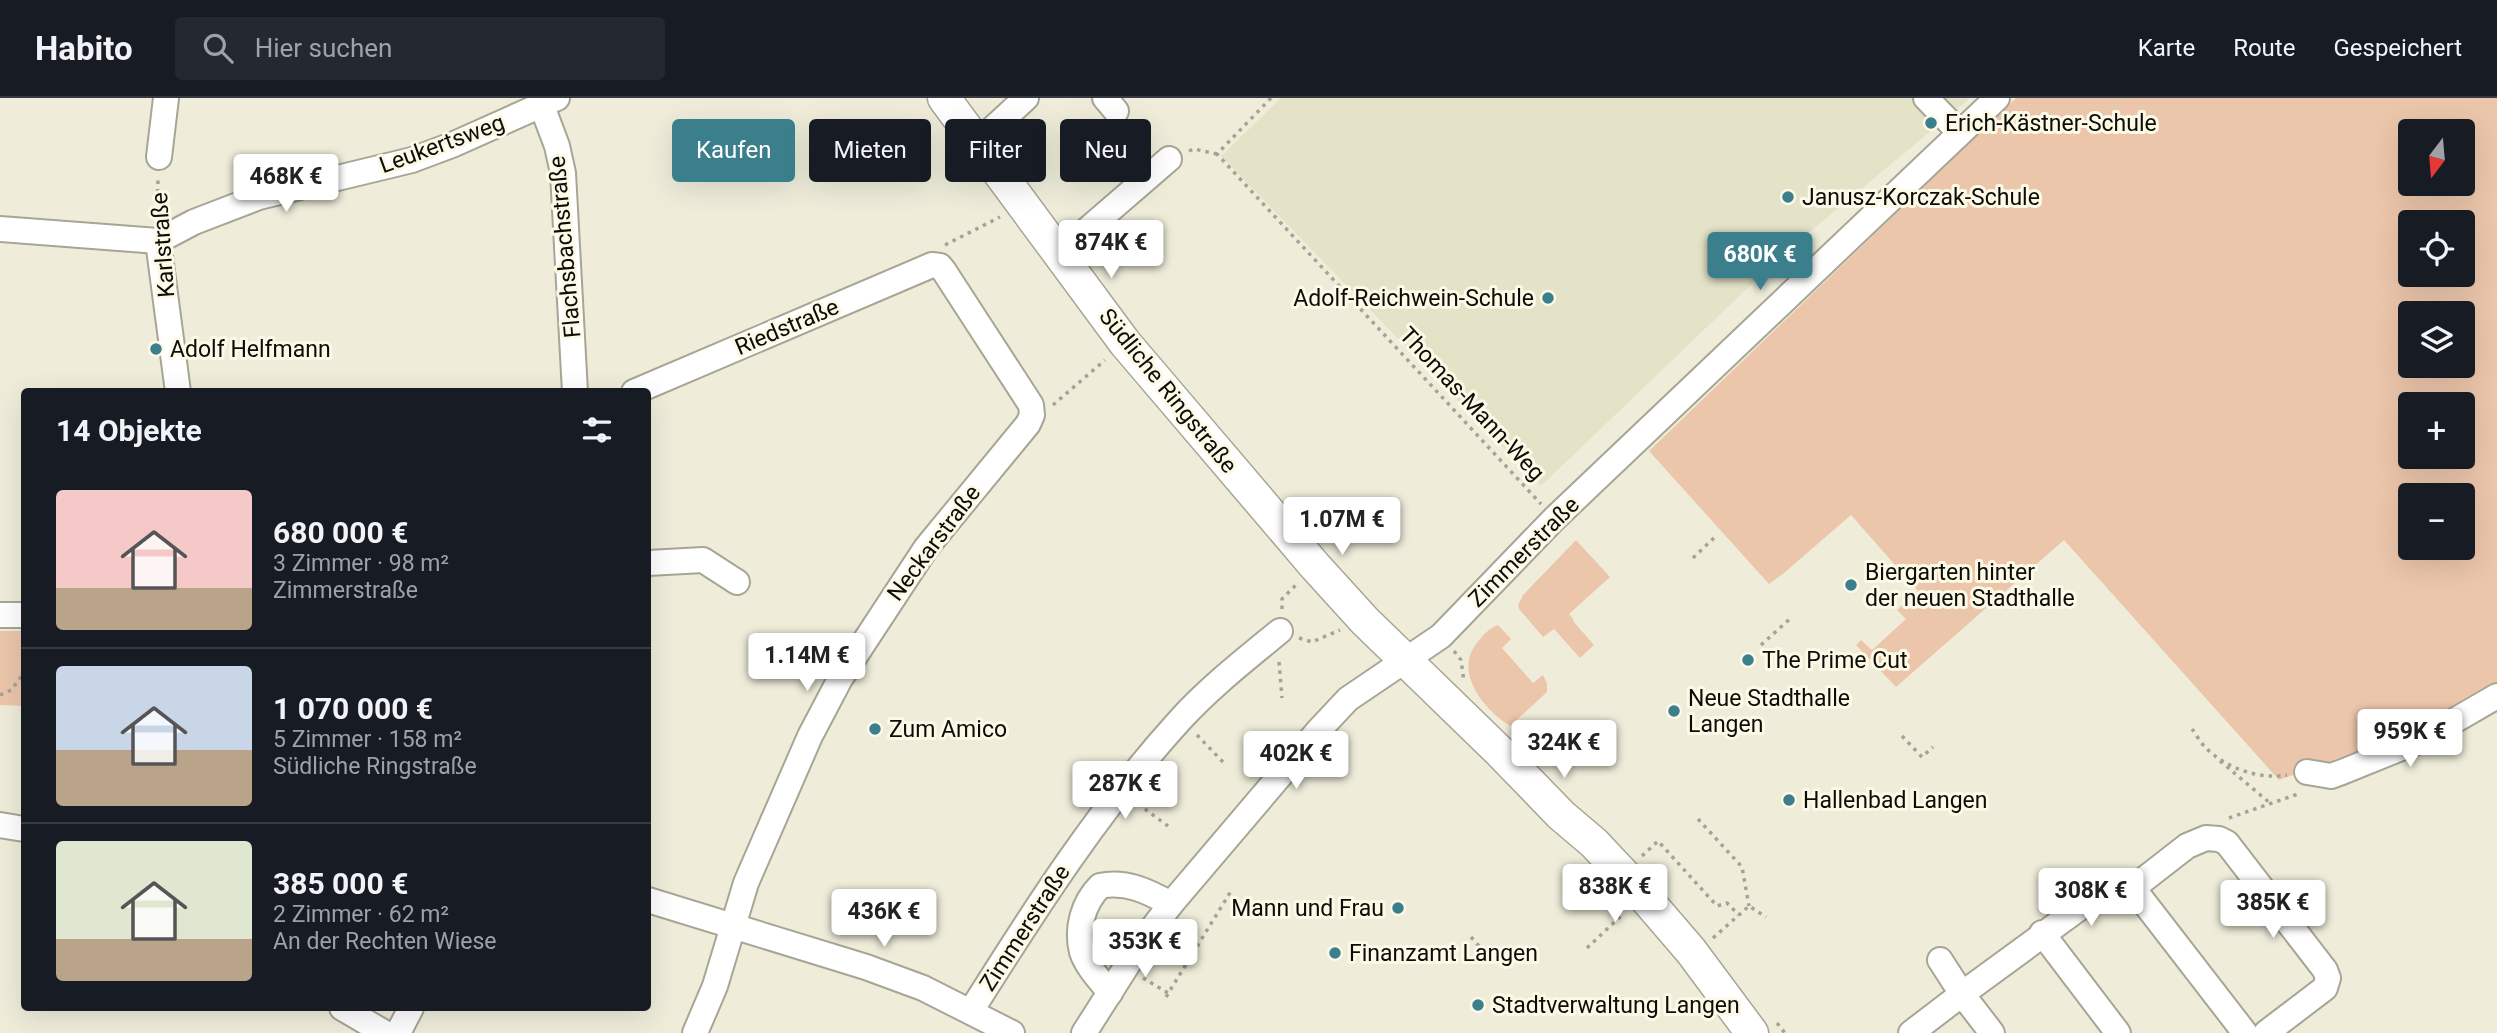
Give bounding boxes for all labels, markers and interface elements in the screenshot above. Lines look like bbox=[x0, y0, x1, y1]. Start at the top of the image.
search box bbox=[175, 17, 665, 80]
text: Habito bbox=[35, 29, 133, 68]
icon: search bbox=[199, 29, 237, 67]
text: Hier suchen bbox=[255, 33, 392, 63]
text: Karte bbox=[2138, 34, 2195, 62]
text: Route bbox=[2233, 34, 2295, 62]
text: Gespeichert bbox=[2333, 34, 2462, 62]
street label: Leukertsweg bbox=[376, 109, 508, 179]
place label: Erich-Kästner-Schule bbox=[1945, 110, 2157, 137]
marker: Erich-Kästner-Schule bbox=[1923, 115, 1939, 131]
chip: Kaufen bbox=[672, 119, 795, 182]
chip: Mieten bbox=[809, 119, 931, 182]
chip: Filter bbox=[945, 119, 1046, 182]
chip: Neu bbox=[1060, 119, 1151, 182]
north arrow bbox=[2398, 119, 2474, 196]
map controls bbox=[2398, 119, 2475, 560]
pin: 468K € bbox=[229, 155, 343, 214]
street label: Flachsbachstraße bbox=[544, 155, 586, 339]
text: 468K € bbox=[249, 163, 323, 190]
place label: Janusz-Korczak-Schule bbox=[1802, 184, 2040, 211]
marker: Janusz-Korczak-Schule bbox=[1780, 189, 1796, 205]
street label: Karlstraße bbox=[146, 191, 180, 299]
button: locate bbox=[2398, 210, 2475, 287]
pin: 874K € bbox=[1054, 220, 1168, 280]
text: 874K € bbox=[1074, 229, 1148, 256]
pin: 680K € bbox=[1703, 232, 1817, 292]
text: 680K € bbox=[1723, 241, 1797, 268]
place label: Adolf-Reichwein-Schule bbox=[1293, 285, 1534, 312]
marker: Adolf-Reichwein-Schule bbox=[1540, 290, 1556, 306]
street label: Riedstraße bbox=[731, 293, 843, 361]
button: layers bbox=[2398, 301, 2475, 378]
street label: Südliche Ringstraße bbox=[1093, 303, 1243, 479]
street label: Thomas-Mann-Weg bbox=[1394, 322, 1550, 486]
place label: Adolf Helfmann bbox=[170, 336, 331, 363]
marker: Adolf Helfmann bbox=[148, 341, 164, 357]
button: + bbox=[2398, 392, 2475, 469]
icon: filters bbox=[578, 411, 616, 449]
text: 14 Objekte bbox=[56, 413, 202, 448]
street label: Neckarstraße bbox=[882, 480, 986, 606]
button: − bbox=[2398, 483, 2475, 560]
street label: Zimmerstraße bbox=[1463, 491, 1585, 613]
pin: 1.07M € bbox=[1277, 498, 1407, 557]
text: 1.07M € bbox=[1299, 506, 1385, 533]
text: 680 000 € bbox=[273, 515, 408, 550]
icon: home bbox=[112, 518, 196, 602]
text: 3 Zimmer · 98 m² bbox=[273, 550, 449, 577]
place label: Biergarten hinter der neuen Stadthalle bbox=[1865, 559, 2075, 612]
text: Zimmerstraße bbox=[273, 577, 418, 604]
marker: Biergarten hinter der neuen Stadthalle bbox=[1843, 577, 1859, 593]
pin: 1.14M € bbox=[742, 634, 872, 693]
text: 1.14M € bbox=[764, 642, 850, 669]
place label: The Prime Cut bbox=[1762, 647, 1907, 674]
marker: The Prime Cut bbox=[1740, 652, 1756, 668]
place label: Neue Stadthalle Langen bbox=[1688, 685, 1850, 738]
text: 1 070 000 € bbox=[273, 691, 433, 726]
icon: home bbox=[112, 694, 196, 778]
marker: Neue Stadthalle Langen bbox=[1666, 703, 1682, 719]
pin: 959K € bbox=[2353, 710, 2467, 769]
place label: Zum Amico bbox=[889, 716, 1007, 743]
text: 959K € bbox=[2373, 718, 2447, 745]
pin: 324K € bbox=[1507, 720, 1621, 780]
marker: Zum Amico bbox=[867, 721, 883, 737]
text: 5 Zimmer · 158 m² bbox=[273, 726, 462, 753]
text: 324K € bbox=[1527, 729, 1601, 756]
pin: 402K € bbox=[1239, 732, 1353, 791]
text: 402K € bbox=[1259, 740, 1333, 767]
text: Südliche Ringstraße bbox=[273, 753, 477, 780]
pin: 287K € bbox=[1068, 762, 1182, 821]
text: 287K € bbox=[1088, 770, 1162, 797]
place label: Hallenbad Langen bbox=[1803, 787, 1988, 814]
marker: Hallenbad Langen bbox=[1781, 792, 1797, 808]
street label: Zimmerstraße bbox=[974, 860, 1076, 996]
pin: 838K € bbox=[1558, 864, 1672, 924]
text: 385 000 € bbox=[273, 866, 408, 901]
pin: 308K € bbox=[2034, 868, 2148, 928]
icon: home bbox=[112, 869, 196, 953]
text: 838K € bbox=[1578, 873, 1652, 900]
text: 308K € bbox=[2054, 877, 2128, 904]
pin: 385K € bbox=[2216, 880, 2330, 940]
text: 385K € bbox=[2236, 889, 2310, 916]
pin: 436K € bbox=[827, 890, 941, 949]
place label: Mann und Frau bbox=[1231, 895, 1384, 922]
text: 436K € bbox=[847, 898, 921, 925]
marker: Mann und Frau bbox=[1390, 900, 1406, 916]
text: 2 Zimmer · 62 m² bbox=[273, 901, 449, 928]
pin: 353K € bbox=[1088, 920, 1202, 979]
text: An der Rechten Wiese bbox=[273, 928, 497, 955]
text: 353K € bbox=[1108, 928, 1182, 955]
place label: Finanzamt Langen bbox=[1349, 940, 1538, 967]
marker: Finanzamt Langen bbox=[1327, 945, 1343, 961]
place label: Stadtverwaltung Langen bbox=[1492, 992, 1740, 1019]
marker: Stadtverwaltung Langen bbox=[1470, 997, 1486, 1013]

